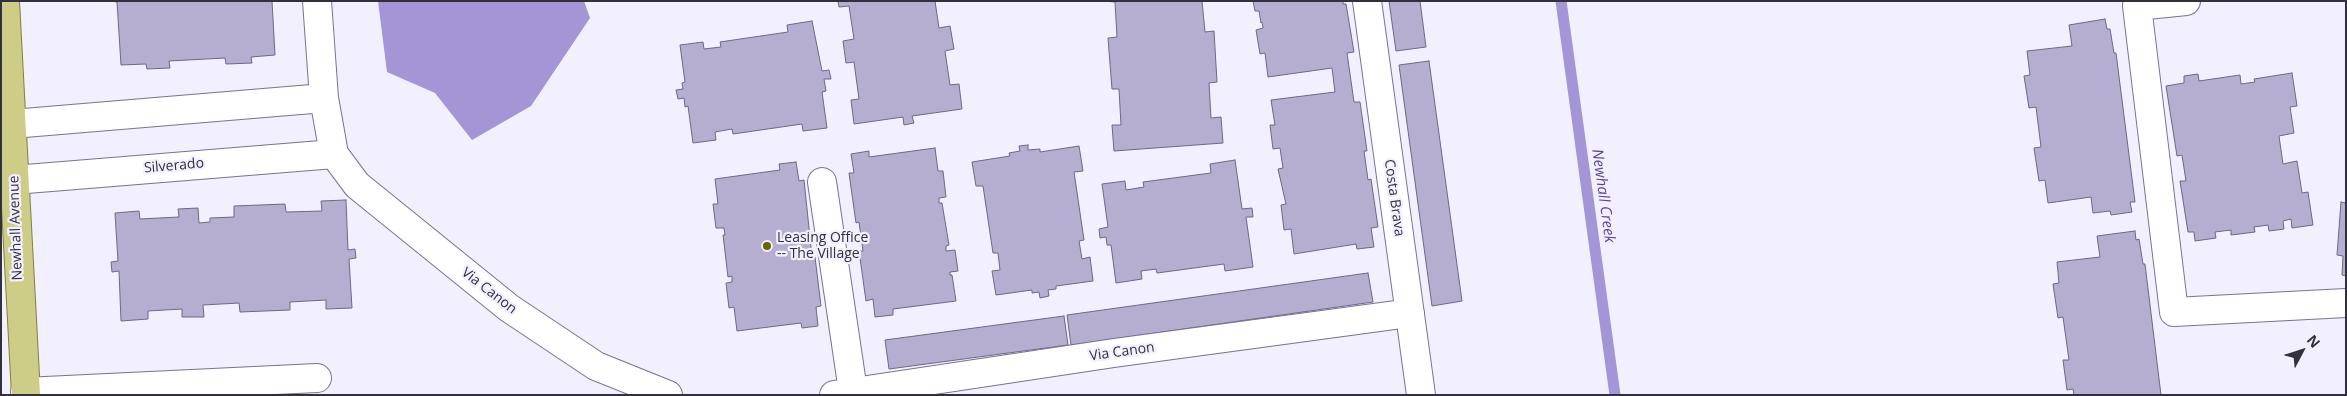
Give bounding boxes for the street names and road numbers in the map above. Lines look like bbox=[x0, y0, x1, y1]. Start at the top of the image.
street label: Silverado bbox=[143, 155, 205, 177]
street label: Costa Brava bbox=[1380, 158, 1408, 238]
street label: Newhall Avenue bbox=[6, 175, 26, 281]
street label: Via Canon bbox=[458, 264, 520, 318]
street label: Via Canon bbox=[1088, 339, 1156, 365]

